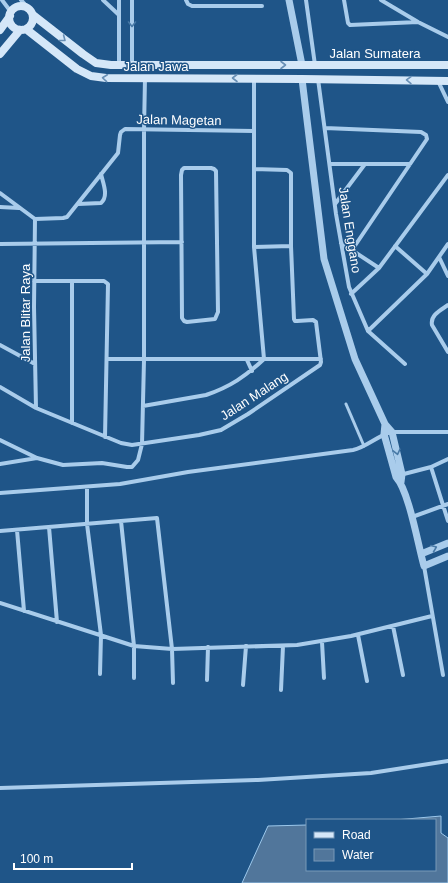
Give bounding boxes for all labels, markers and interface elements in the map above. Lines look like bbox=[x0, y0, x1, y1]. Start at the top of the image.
one-way arrow bbox=[128, 21, 136, 27]
one-way arrow bbox=[59, 34, 66, 41]
street label: Jalan Sumatera bbox=[329, 46, 421, 61]
street label: Jalan Jawa bbox=[123, 59, 189, 74]
one-way arrow bbox=[280, 61, 286, 69]
one-way arrow bbox=[102, 73, 108, 82]
one-way arrow bbox=[232, 74, 238, 82]
one-way arrow bbox=[406, 76, 412, 85]
street label: Jalan Magetan bbox=[136, 112, 222, 128]
street label: Jalan Enggano bbox=[336, 186, 364, 274]
street label: Jalan Blitar Raya bbox=[18, 263, 33, 362]
street label: Jalan Malang bbox=[217, 369, 291, 423]
one-way arrow bbox=[392, 448, 401, 455]
one-way arrow bbox=[431, 545, 438, 553]
legend bbox=[306, 819, 436, 871]
text: Road bbox=[342, 828, 371, 842]
scale bar bbox=[14, 845, 132, 871]
text: Water bbox=[342, 848, 374, 862]
text: 100 m bbox=[20, 852, 53, 866]

